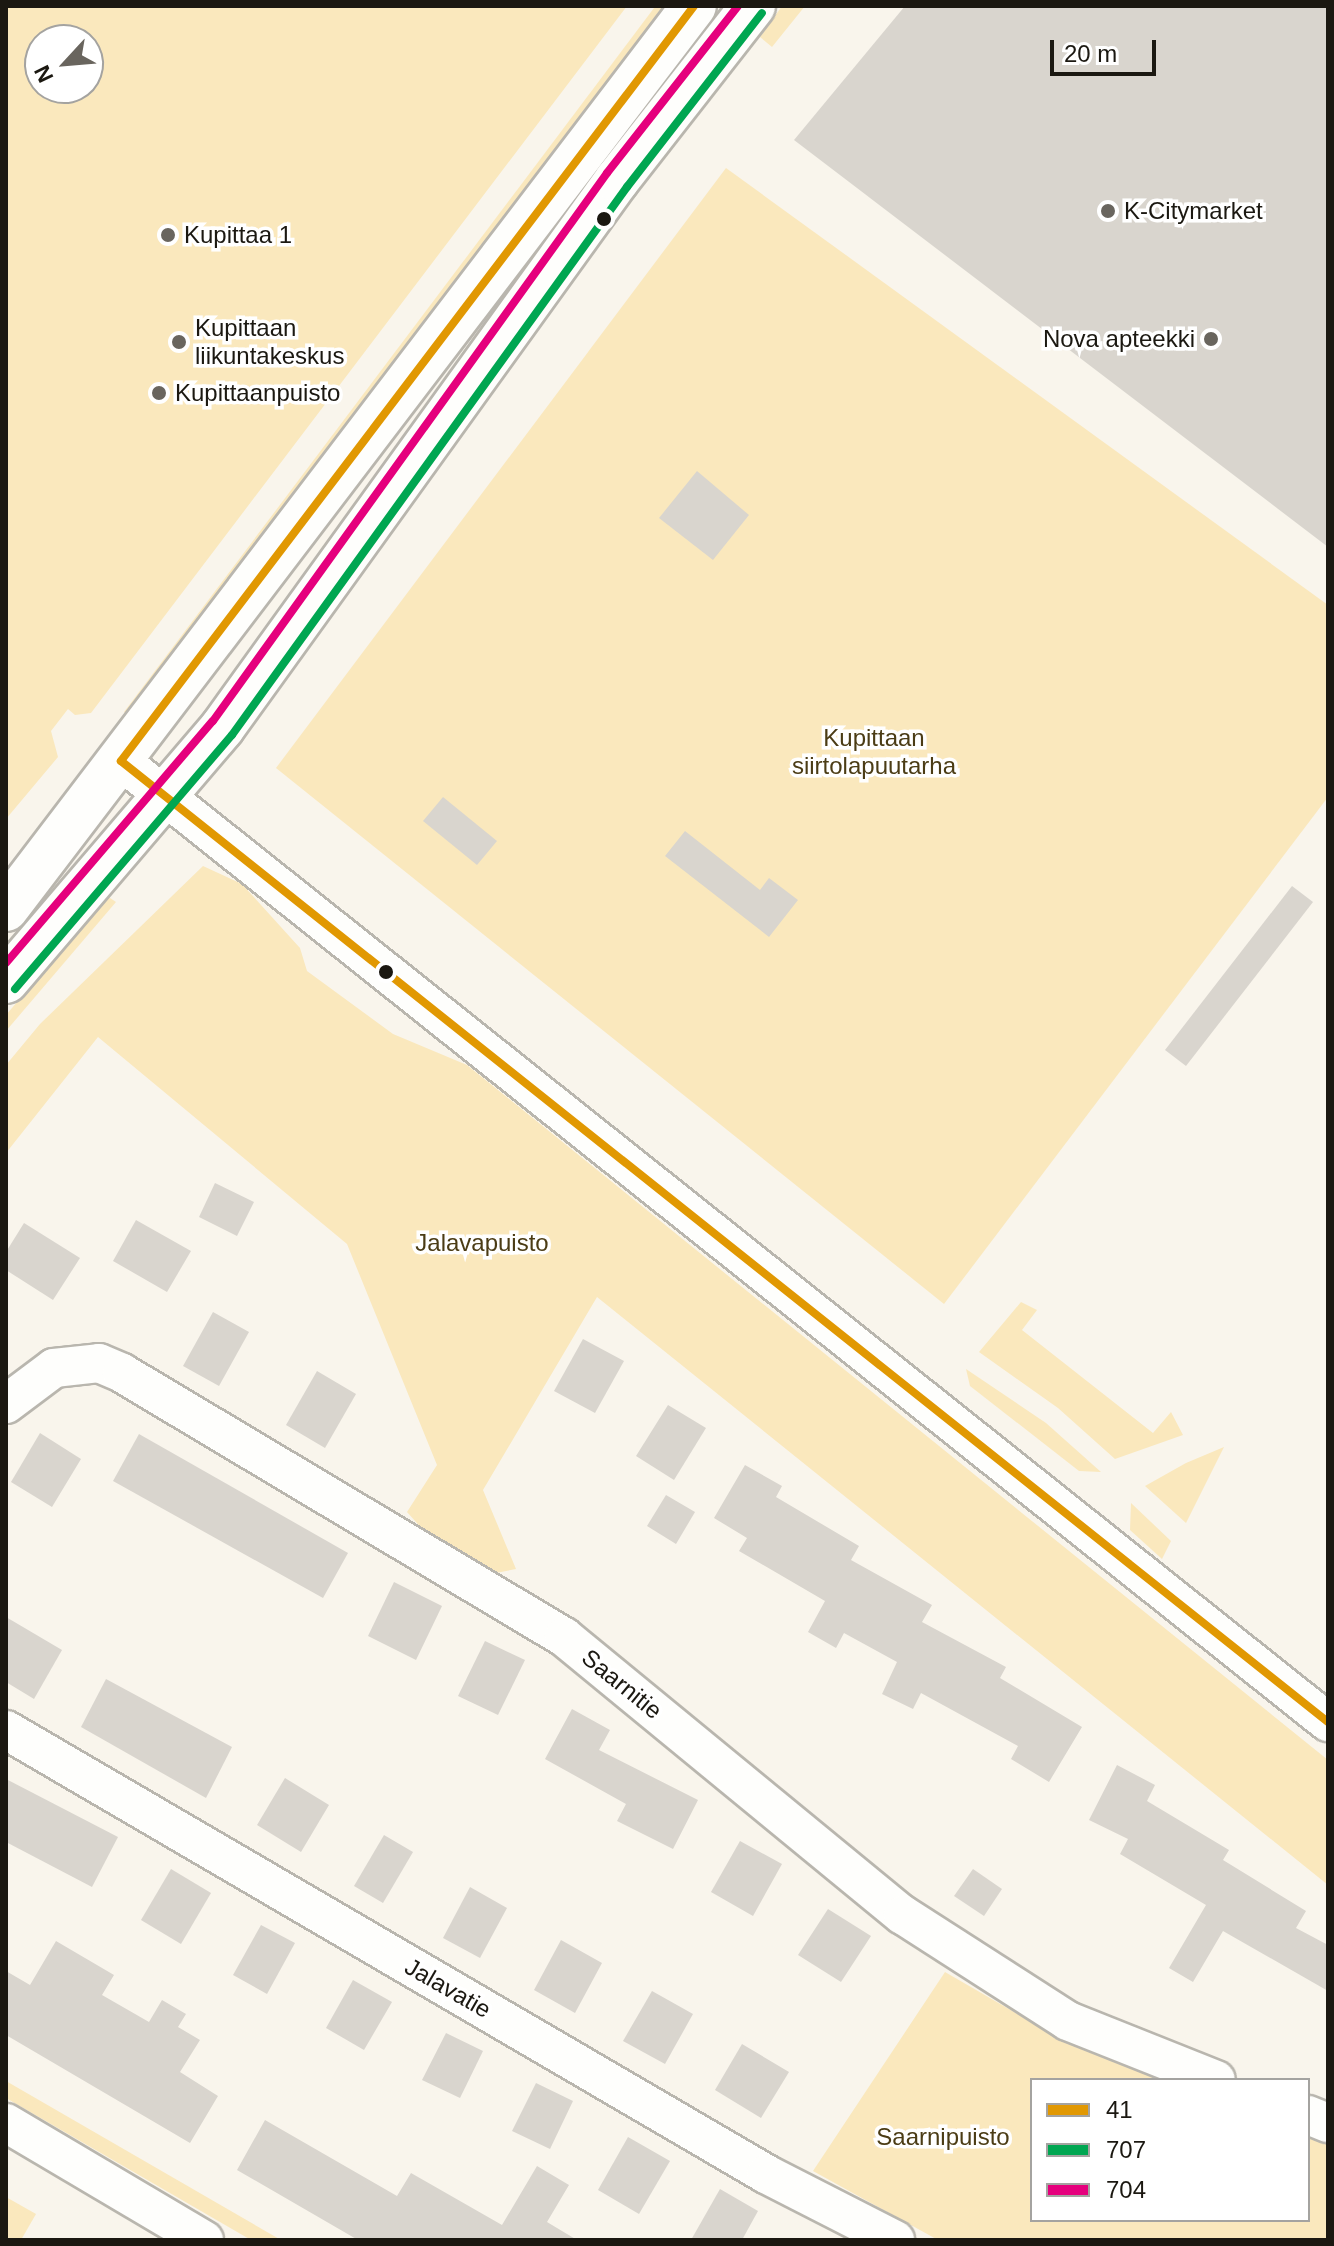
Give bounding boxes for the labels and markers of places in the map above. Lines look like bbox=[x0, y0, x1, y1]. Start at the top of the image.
place label: K-Citymarket bbox=[1124, 197, 1263, 225]
marker: K-Citymarket bbox=[1099, 202, 1117, 220]
unlabelled marker bbox=[596, 211, 612, 227]
place label: Kupittaa 1 bbox=[184, 221, 292, 249]
marker: Kupittaa 1 bbox=[159, 226, 177, 244]
place label: Kupittaan liikuntakeskus bbox=[195, 314, 344, 370]
place label: Nova apteekki bbox=[1043, 325, 1195, 353]
marker: Nova apteekki bbox=[1202, 330, 1220, 348]
marker: Kupittaan liikuntakeskus bbox=[170, 333, 188, 351]
place label: Kupittaanpuisto bbox=[175, 379, 340, 407]
marker: Kupittaanpuisto bbox=[150, 384, 168, 402]
unlabelled marker bbox=[378, 964, 394, 980]

